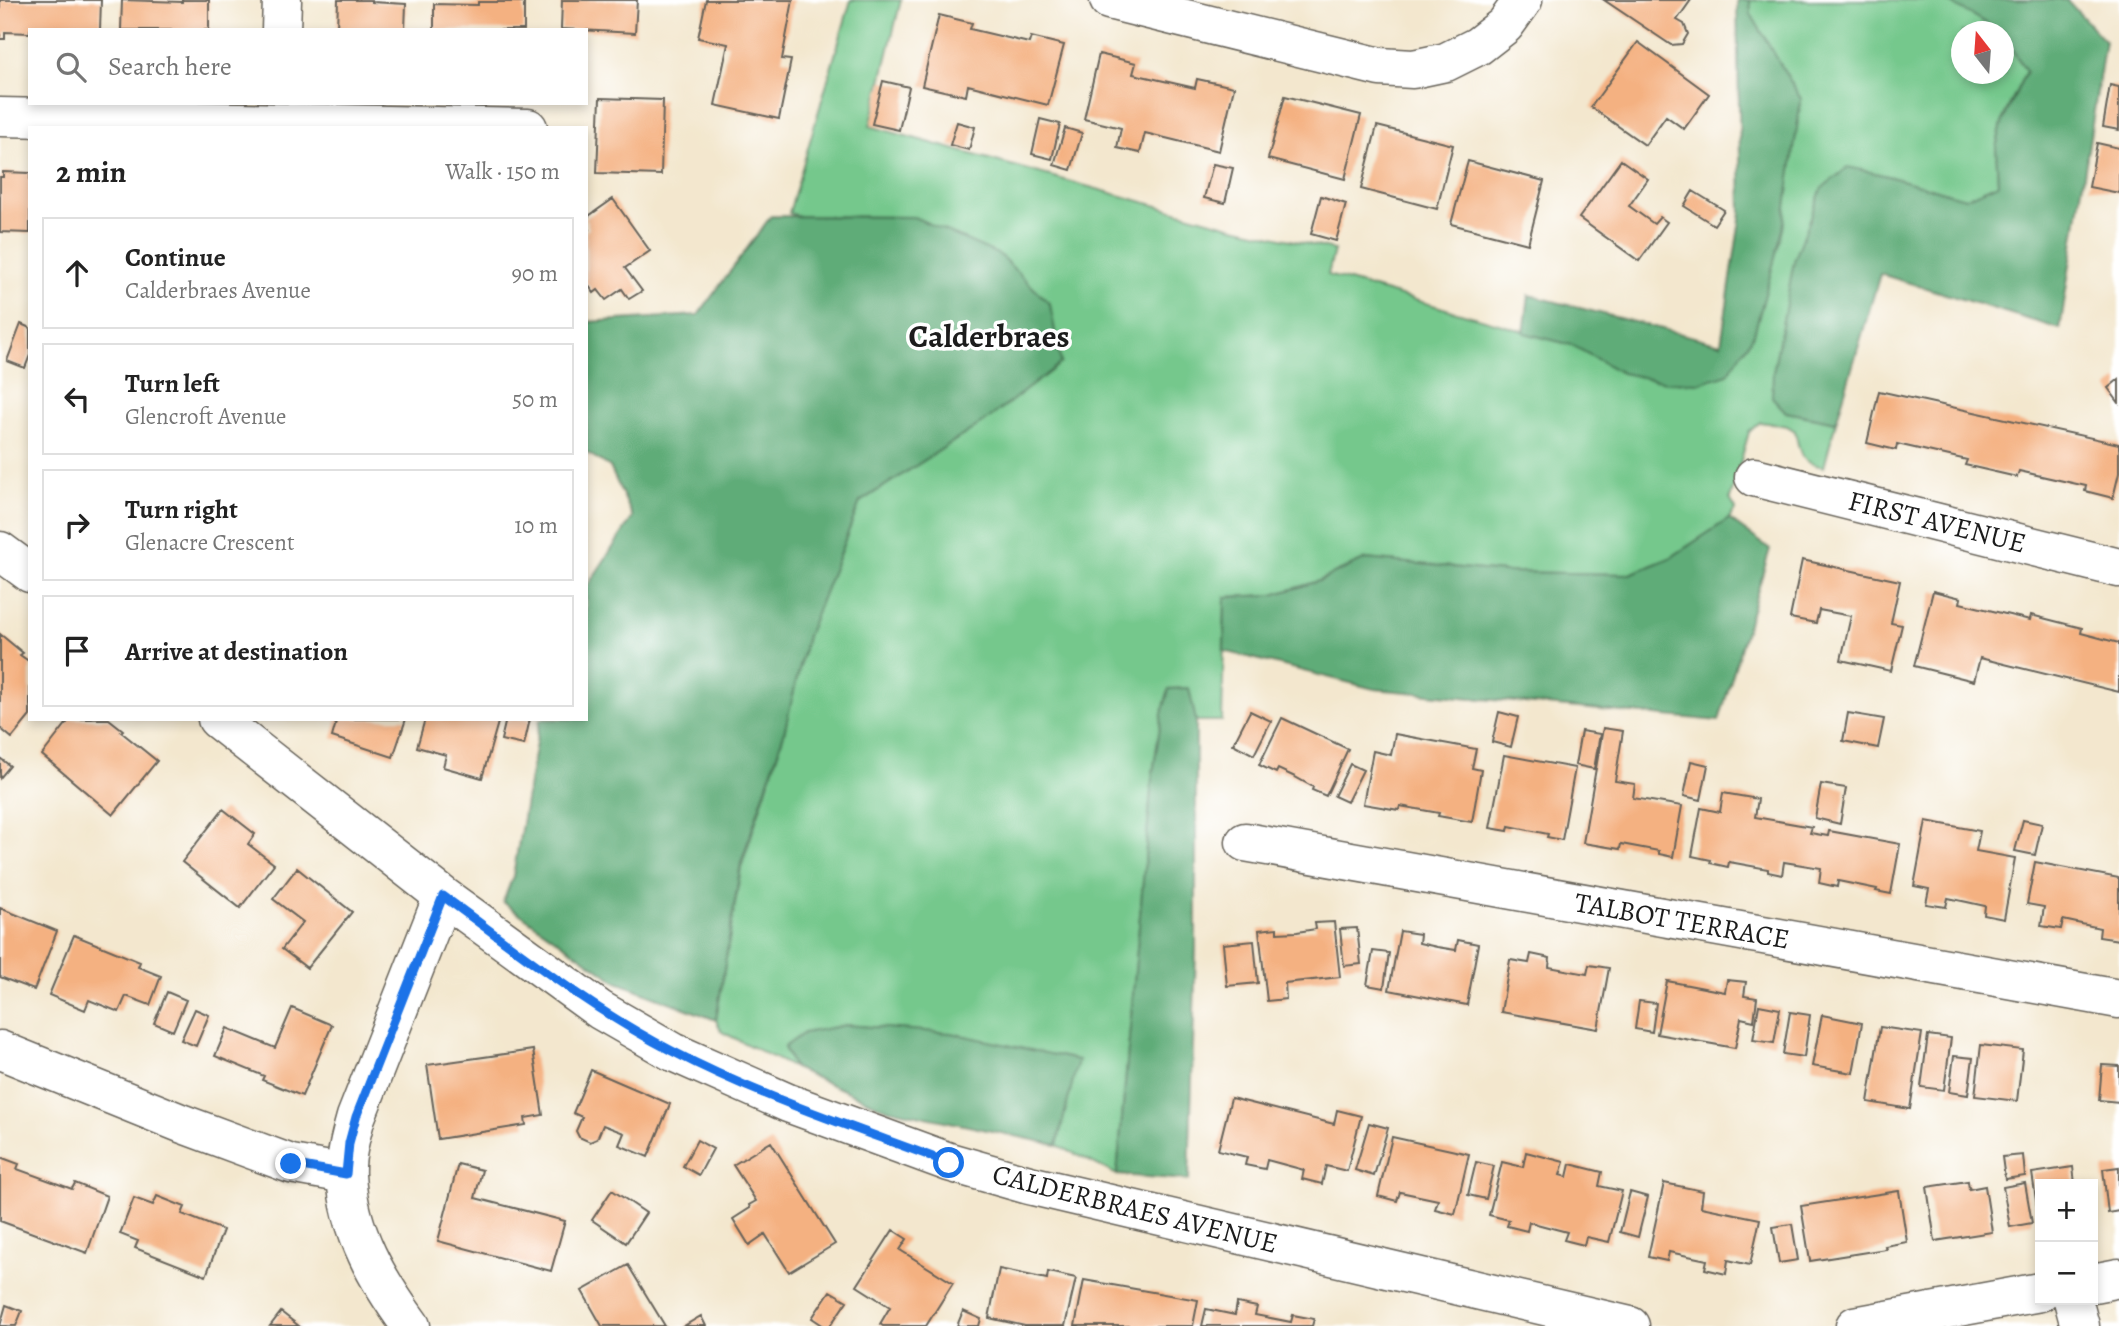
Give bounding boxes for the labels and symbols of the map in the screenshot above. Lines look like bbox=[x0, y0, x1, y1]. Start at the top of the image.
north arrow bbox=[1951, 21, 2014, 84]
district label: Calderbraes bbox=[909, 314, 1069, 358]
street label: FIRST AVENUE bbox=[1844, 482, 2030, 562]
street label: TALBOT TERRACE bbox=[1572, 883, 1792, 959]
route start bbox=[933, 1147, 964, 1178]
route end bbox=[275, 1148, 306, 1179]
street label: CALDERBRAES AVENUE bbox=[988, 1155, 1282, 1263]

